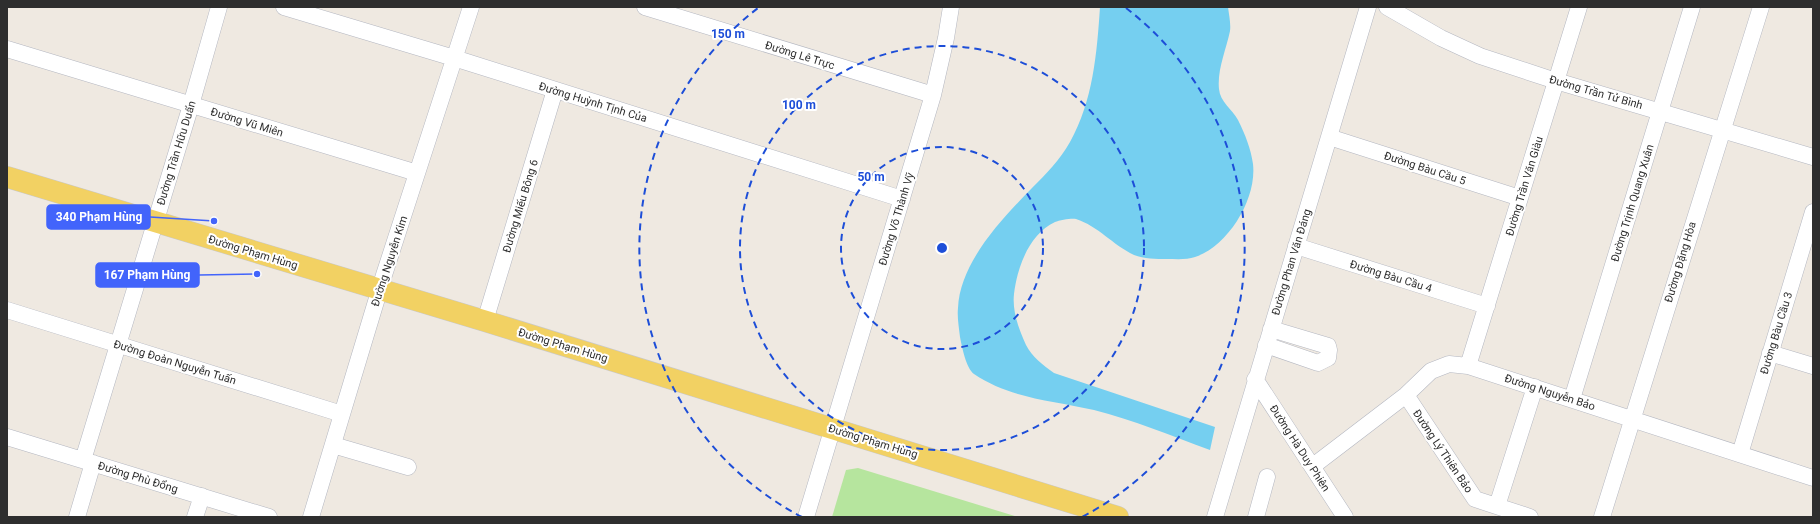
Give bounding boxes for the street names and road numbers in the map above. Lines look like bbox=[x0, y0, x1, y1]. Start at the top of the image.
street label: Đường Lê Trực bbox=[763, 39, 836, 72]
street label: Đường Trần Tử Bình bbox=[1548, 73, 1644, 112]
street label: Đường Huỳnh Tịnh Của bbox=[537, 80, 649, 125]
street label: Đường Trần Hữu Duẩn bbox=[154, 99, 199, 207]
street label: Đường Vũ Miên bbox=[209, 105, 285, 140]
street label: Đường Trần Văn Giàu bbox=[1503, 135, 1546, 238]
street label: Đường Trịnh Quang Xuân bbox=[1608, 143, 1657, 263]
street label: Đường Bàu Cầu 5 bbox=[1382, 149, 1467, 188]
street label: Đường Miếu Bông 6 bbox=[500, 158, 541, 254]
street label: Đường Võ Thành Vỹ bbox=[876, 170, 917, 267]
street label: Đường Phan Văn Đáng bbox=[1269, 207, 1314, 317]
street label: Đường Nguyễn Kim bbox=[369, 214, 410, 308]
street label: Đường Đặng Hòa bbox=[1662, 220, 1699, 304]
street label: Đường Phạm Hùng bbox=[206, 233, 299, 272]
street label: Đường Bàu Cầu 4 bbox=[1348, 258, 1433, 295]
street label: Đường Bàu Cầu 3 bbox=[1758, 291, 1795, 376]
street label: Đường Phạm Hùng bbox=[516, 326, 609, 365]
street label: Đường Đoàn Nguyễn Tuấn bbox=[112, 338, 238, 387]
street label: Đường Nguyễn Bảo bbox=[1503, 372, 1597, 413]
street label: Đường Hà Duy Phiên bbox=[1267, 402, 1332, 494]
street label: Đường Lý Thiên Bảo bbox=[1410, 407, 1475, 495]
street label: Đường Phạm Hùng bbox=[826, 422, 919, 461]
street label: Đường Phù Đổng bbox=[96, 459, 180, 496]

